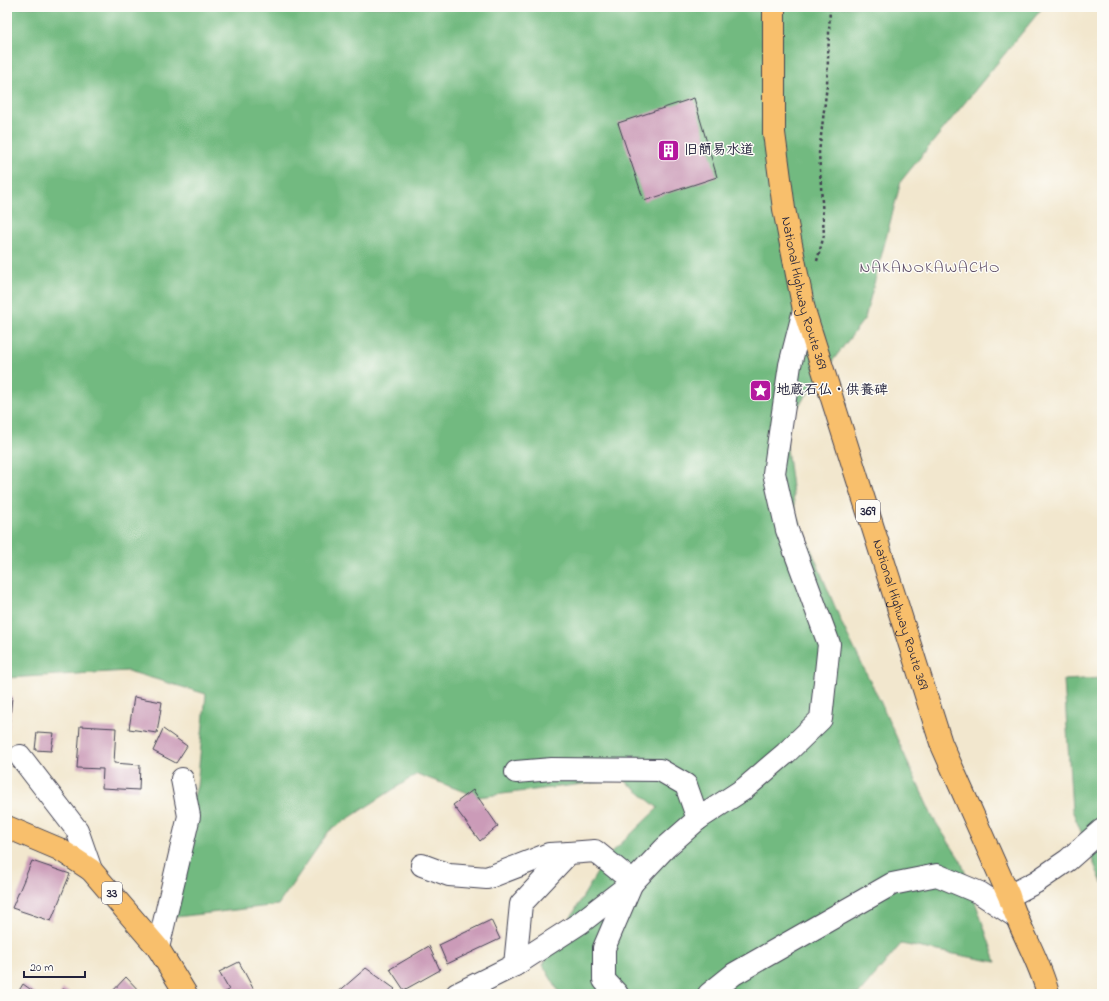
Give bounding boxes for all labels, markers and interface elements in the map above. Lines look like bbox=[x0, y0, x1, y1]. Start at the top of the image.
building icon: 旧簡易水道 bbox=[655, 137, 681, 163]
place label: 旧簡易水道 bbox=[684, 140, 754, 161]
street label: National Highway Route 369 bbox=[775, 215, 833, 373]
district label: NAKANOKAWACHO bbox=[859, 256, 1001, 280]
place icon: 地蔵石仏・供養碑 bbox=[747, 377, 773, 403]
place label: 地蔵石仏・供養碑 bbox=[776, 380, 888, 401]
road number: 369 bbox=[856, 500, 880, 522]
street label: National Highway Route 369 bbox=[867, 537, 934, 693]
road number: 33 bbox=[102, 882, 122, 904]
scale bar bbox=[24, 953, 85, 979]
text: 20 m bbox=[30, 959, 53, 977]

